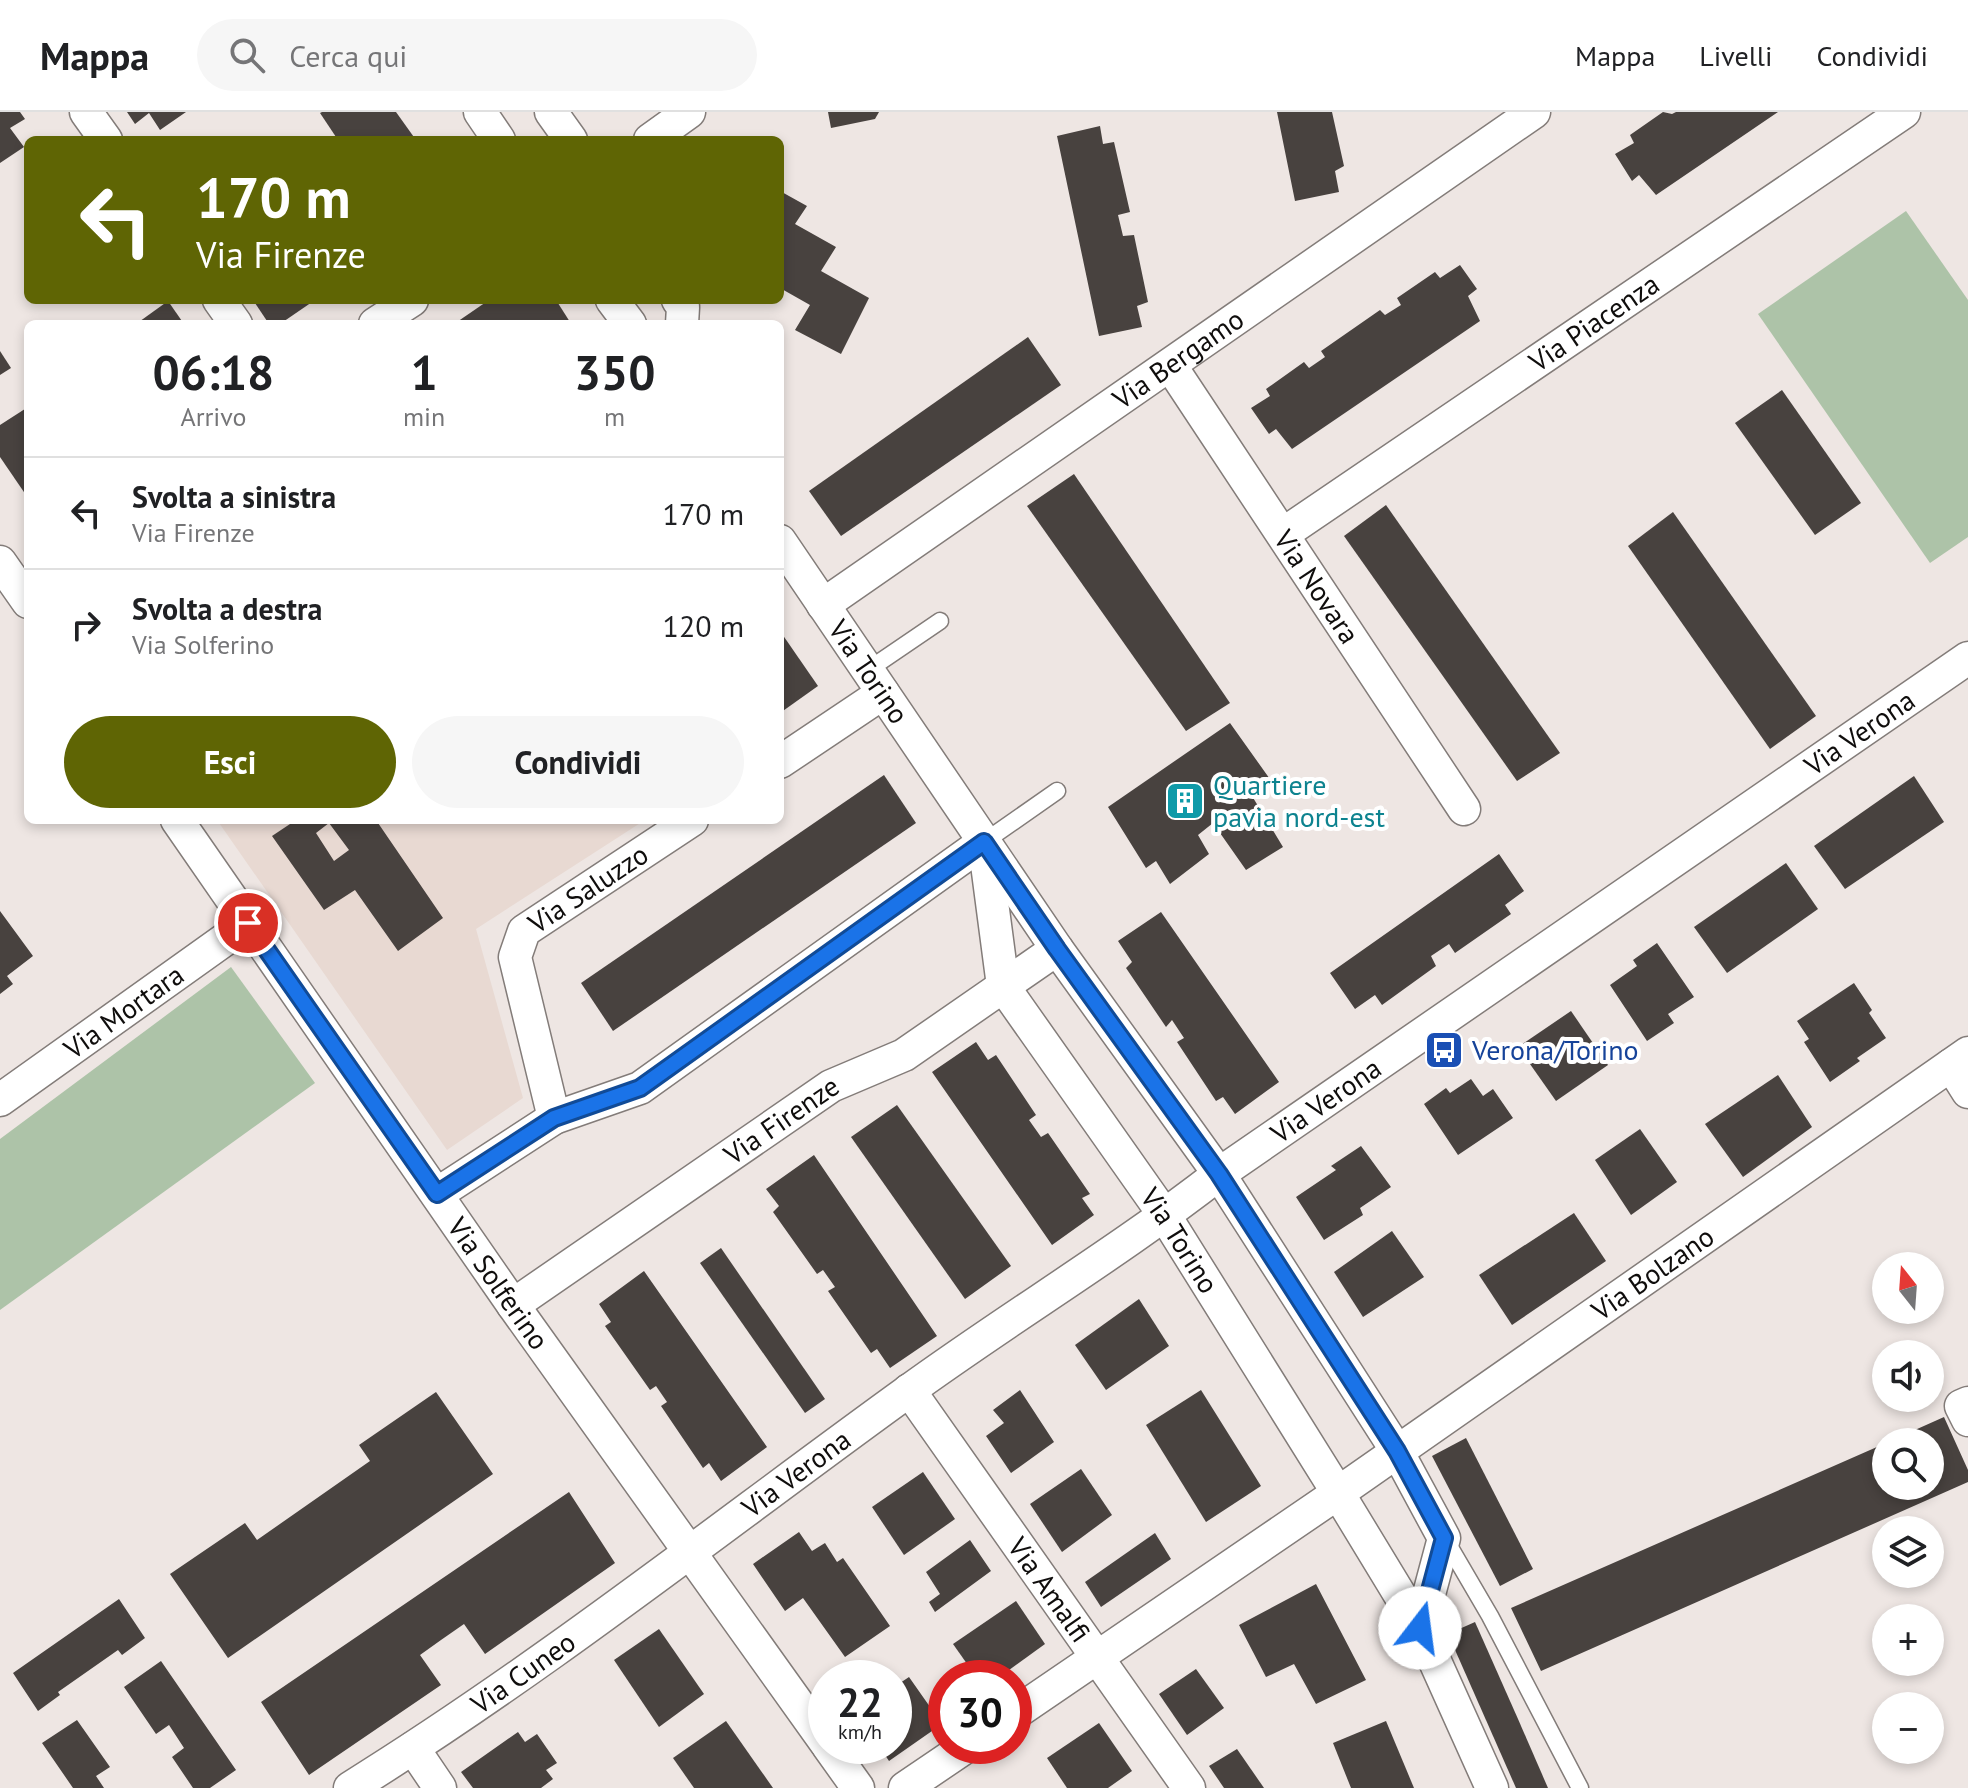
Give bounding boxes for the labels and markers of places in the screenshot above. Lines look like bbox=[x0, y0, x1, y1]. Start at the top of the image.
place label: Quartiere pavia nord-est bbox=[1213, 766, 1385, 835]
building icon: Quartiere pavia nord-est bbox=[1164, 780, 1206, 822]
pin bbox=[214, 889, 282, 957]
bus stop icon: Verona/Torino bbox=[1423, 1029, 1465, 1071]
place label: Verona/Torino bbox=[1471, 1031, 1638, 1068]

